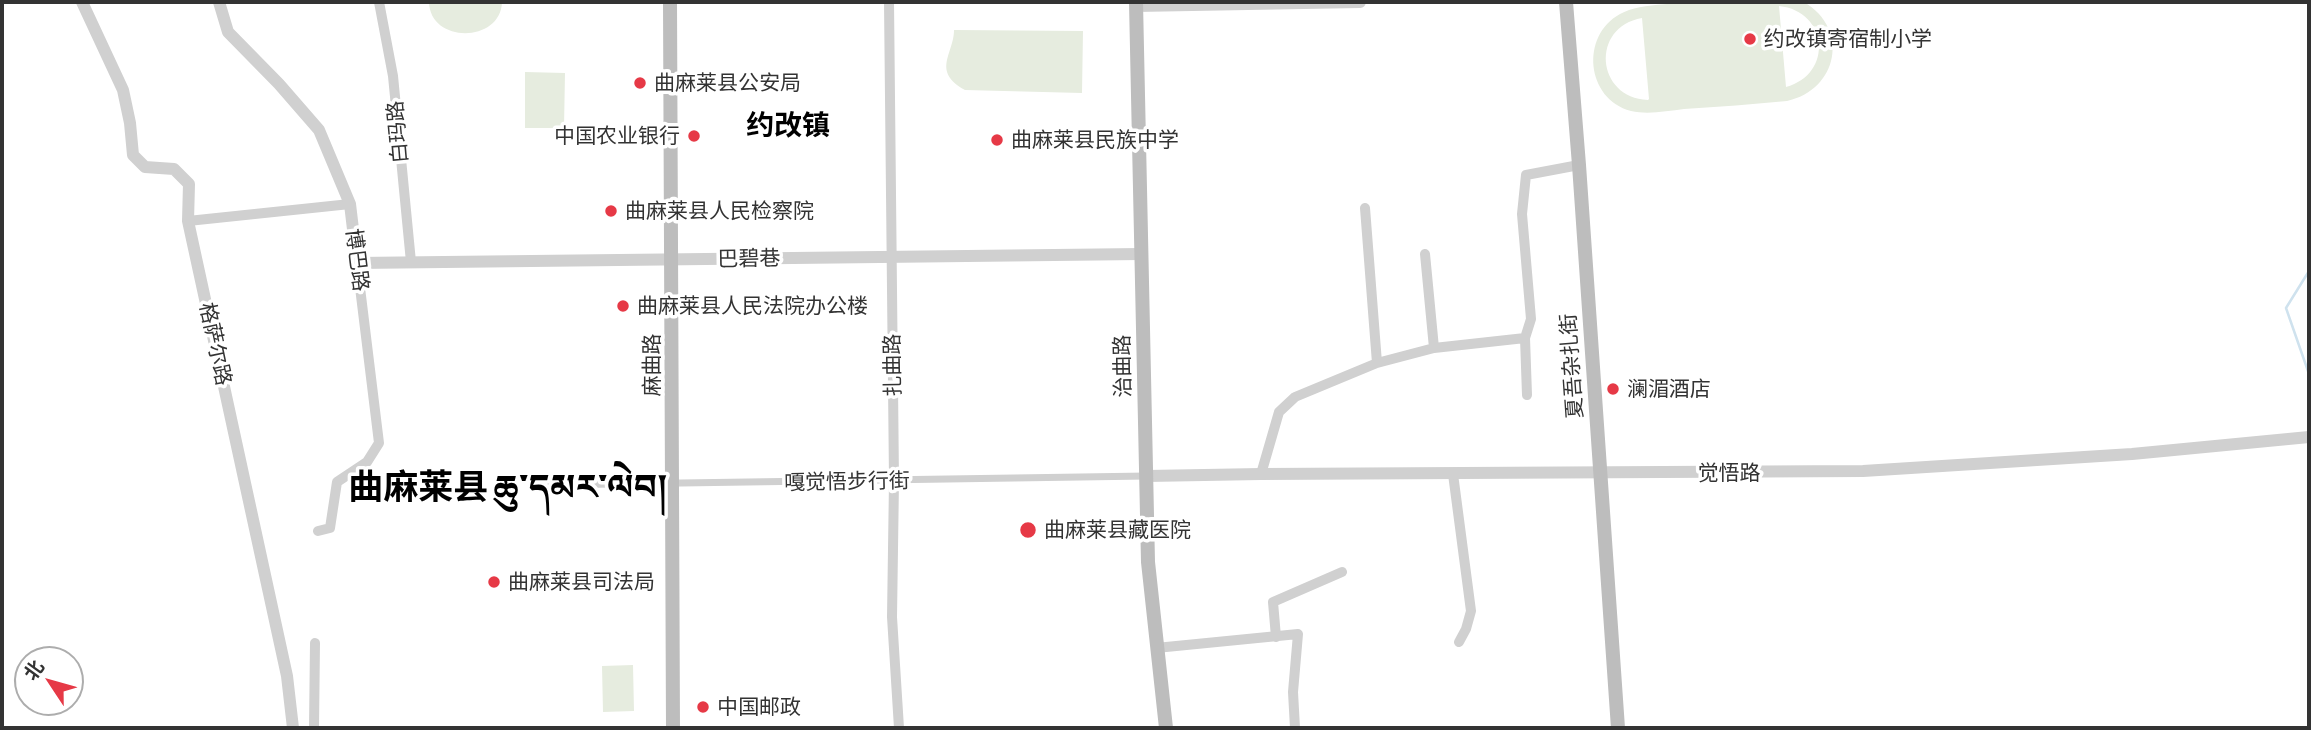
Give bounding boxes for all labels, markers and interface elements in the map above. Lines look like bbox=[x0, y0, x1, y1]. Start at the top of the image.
place label: 约改镇寄宿制小学 bbox=[1764, 26, 1932, 52]
marker: 约改镇寄宿制小学 bbox=[1742, 31, 1758, 47]
place label: 曲麻莱县公安局 bbox=[654, 70, 801, 96]
marker: 曲麻莱县公安局 bbox=[632, 75, 648, 91]
street label: 白玛路 bbox=[383, 100, 413, 164]
district label: 约改镇 bbox=[746, 109, 830, 143]
place label: 中国农业银行 bbox=[554, 123, 680, 149]
place label: 曲麻莱县民族中学 bbox=[1011, 127, 1179, 153]
marker: 中国农业银行 bbox=[686, 128, 702, 144]
marker: 曲麻莱县民族中学 bbox=[989, 132, 1005, 148]
place label: 曲麻莱县人民检察院 bbox=[625, 198, 814, 224]
marker: 曲麻莱县人民检察院 bbox=[603, 203, 619, 219]
street label: 博巴路 bbox=[341, 227, 373, 293]
street label: 巴碧巷 bbox=[717, 246, 781, 272]
place label: 曲麻莱县人民法院办公楼 bbox=[637, 293, 868, 319]
marker: 曲麻莱县人民法院办公楼 bbox=[615, 298, 631, 314]
street label: 格萨尔路 bbox=[194, 300, 236, 388]
street label: 夏吾杂扎街 bbox=[1556, 313, 1588, 419]
street label: 扎曲路 bbox=[880, 333, 906, 397]
street label: 麻曲路 bbox=[639, 334, 665, 396]
street label: 治曲路 bbox=[1110, 334, 1136, 398]
place label: 澜湄酒店 bbox=[1627, 376, 1711, 402]
marker: 澜湄酒店 bbox=[1605, 381, 1621, 397]
street label: 觉悟路 bbox=[1698, 460, 1760, 486]
district label: 曲麻莱县 ཆུ་དམར་ལེབ། bbox=[348, 467, 668, 509]
street label: 嘎觉悟步行街 bbox=[784, 468, 910, 496]
place label: 曲麻莱县藏医院 bbox=[1044, 517, 1191, 543]
marker: 曲麻莱县藏医院 bbox=[1018, 520, 1038, 540]
place label: 曲麻莱县司法局 bbox=[508, 569, 655, 595]
marker: 曲麻莱县司法局 bbox=[486, 574, 502, 590]
north arrow bbox=[14, 646, 84, 716]
text: 北 bbox=[19, 656, 48, 684]
place label: 中国邮政 bbox=[717, 694, 801, 720]
marker: 中国邮政 bbox=[695, 699, 711, 715]

